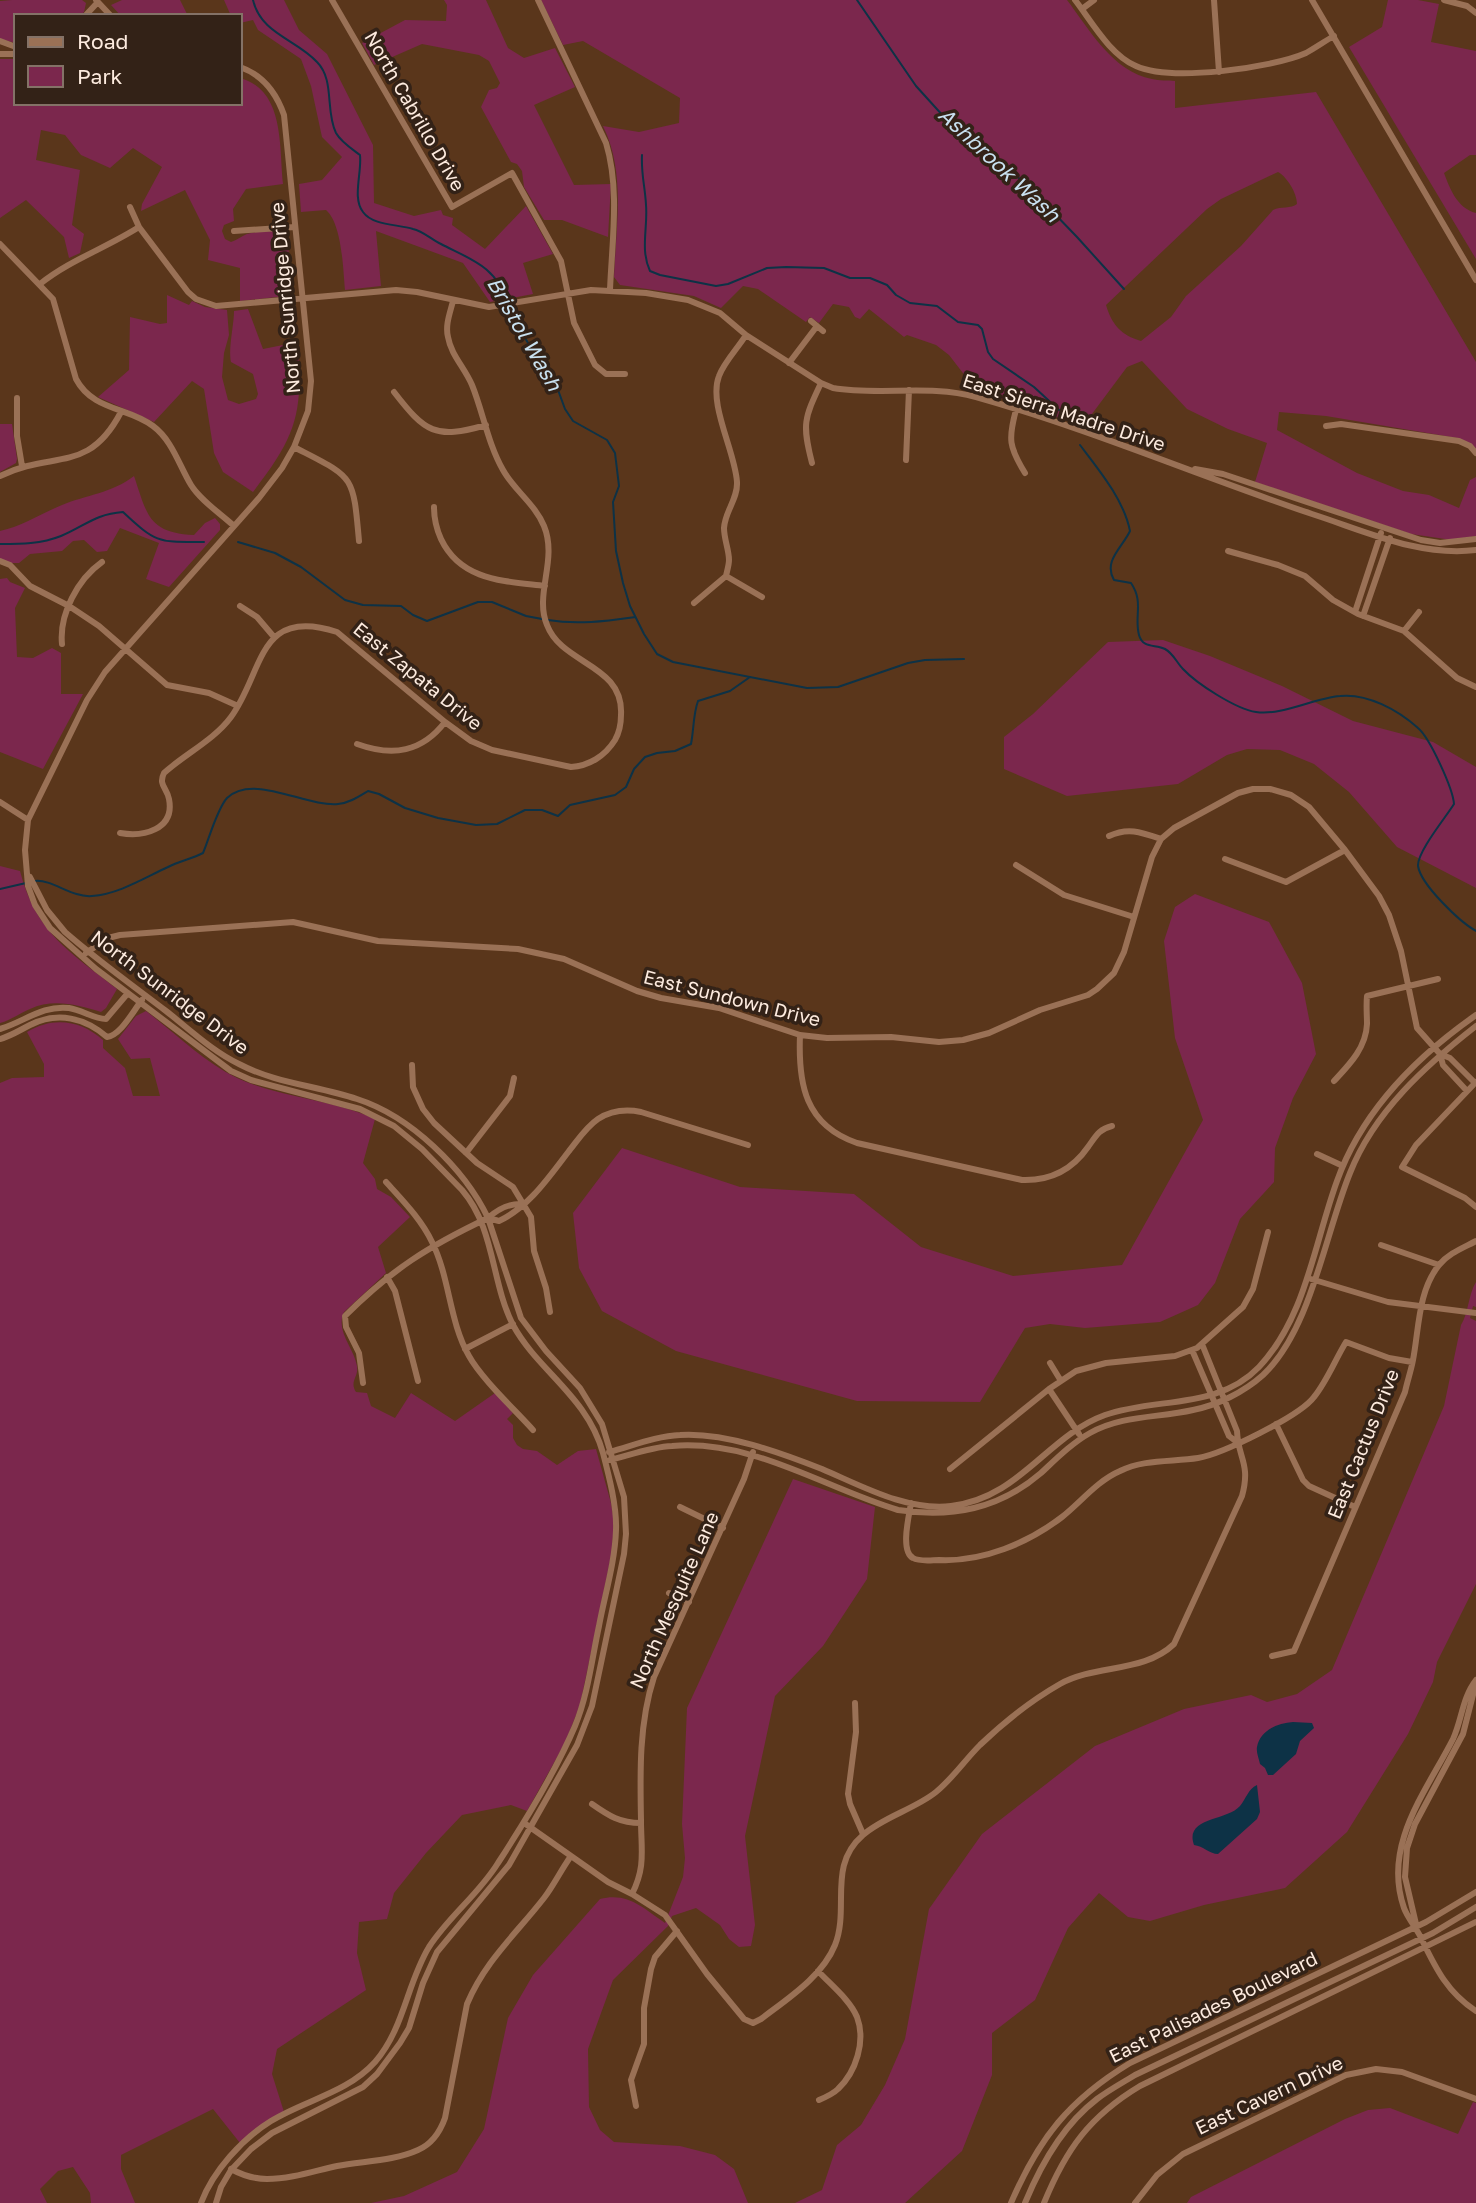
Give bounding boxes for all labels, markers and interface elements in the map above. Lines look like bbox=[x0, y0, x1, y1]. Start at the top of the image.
legend bbox=[14, 14, 242, 105]
street label: North Cabrillo Drive bbox=[360, 27, 471, 195]
text: Road bbox=[77, 28, 128, 54]
text: Park bbox=[77, 63, 123, 89]
water label: Ashbrook Wash bbox=[934, 101, 1067, 228]
street label: North Sunridge Drive bbox=[265, 202, 304, 395]
water label: Bristol Wash bbox=[482, 272, 568, 396]
street label: East Sierra Madre Drive bbox=[960, 368, 1168, 455]
street label: East Zapata Drive bbox=[349, 617, 487, 735]
street label: North Sunridge Drive bbox=[87, 925, 254, 1058]
street label: East Sundown Drive bbox=[641, 964, 823, 1031]
street label: East Cactus Drive bbox=[1322, 1366, 1403, 1522]
street label: North Mesquite Lane bbox=[624, 1508, 723, 1692]
street label: East Palisades Boulevard bbox=[1105, 1946, 1321, 2067]
street label: East Cavern Drive bbox=[1191, 2050, 1346, 2139]

